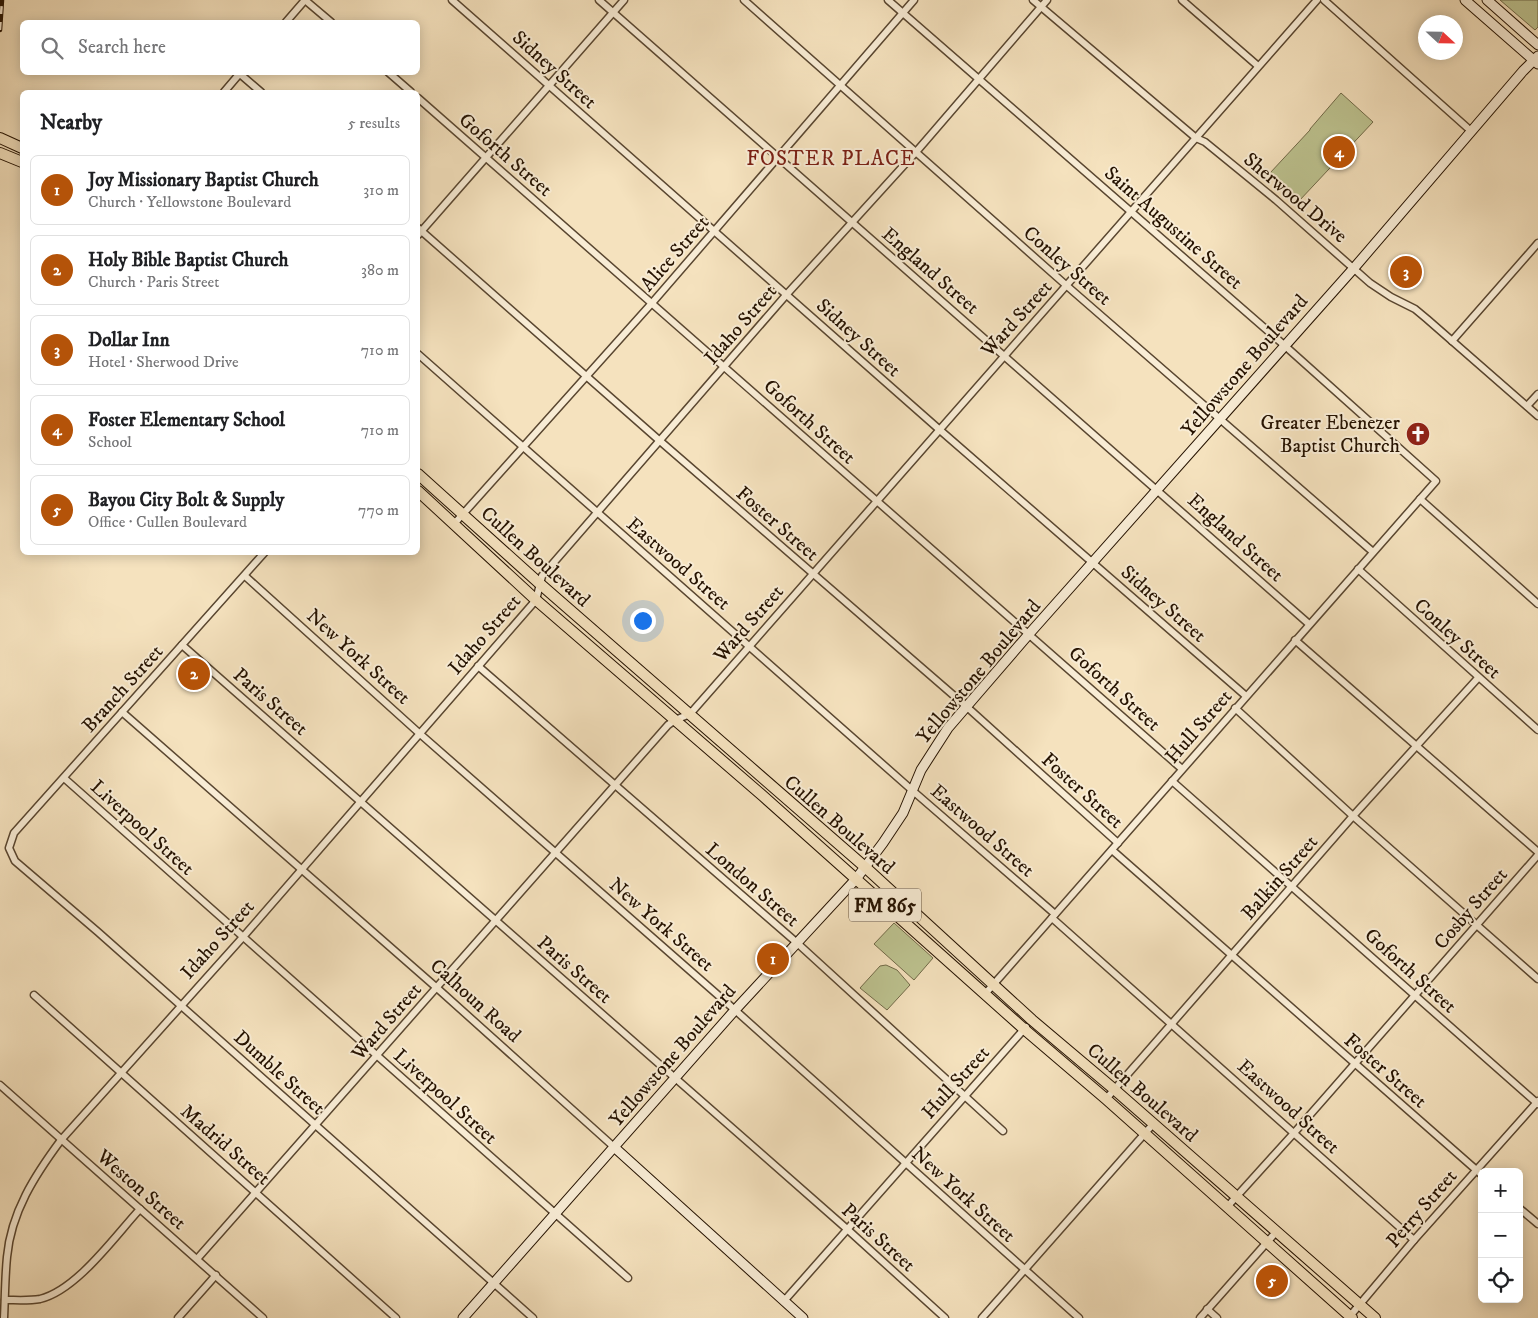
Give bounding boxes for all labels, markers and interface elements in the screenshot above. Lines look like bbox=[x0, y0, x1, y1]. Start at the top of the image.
north arrow bbox=[1418, 15, 1463, 60]
search box bbox=[20, 20, 420, 75]
street label: Sidney Street bbox=[506, 26, 602, 115]
icon: search bbox=[38, 34, 66, 62]
text: Search here bbox=[78, 36, 166, 59]
street label: Goforth Street bbox=[453, 108, 557, 202]
text: Nearby bbox=[40, 110, 102, 136]
text: 5 results bbox=[348, 113, 400, 133]
pin: 4 bbox=[1323, 133, 1355, 171]
district label: FOSTER PLACE bbox=[746, 146, 916, 172]
street label: Sherwood Drive bbox=[1238, 147, 1352, 249]
street label: Saint Augustine Street bbox=[1099, 161, 1247, 295]
text: Joy Missionary Baptist Church bbox=[88, 169, 319, 192]
text: 1 bbox=[54, 180, 60, 200]
text: 310 m bbox=[363, 180, 399, 200]
text: Church · Yellowstone Boulevard bbox=[88, 192, 291, 212]
street label: Alice Street bbox=[635, 211, 715, 297]
street label: Conley Street bbox=[1018, 221, 1116, 311]
street label: England Street bbox=[876, 222, 984, 320]
text: Holy Bible Baptist Church bbox=[88, 249, 289, 272]
pin: 3 bbox=[1390, 253, 1422, 291]
text: 2 bbox=[53, 260, 61, 280]
text: 380 m bbox=[361, 260, 399, 280]
text: Church · Paris Street bbox=[88, 272, 219, 292]
street label: Ward Street bbox=[976, 275, 1058, 363]
street label: Idaho Street bbox=[699, 280, 783, 370]
street label: Yellowstone Boulevard bbox=[1176, 290, 1314, 442]
street label: Sidney Street bbox=[810, 294, 906, 383]
text: Dollar Inn bbox=[88, 329, 170, 352]
text: 3 bbox=[54, 340, 60, 360]
text: 710 m bbox=[361, 340, 399, 360]
text: Hotel · Sherwood Drive bbox=[88, 352, 239, 372]
street label: Goforth Street bbox=[758, 374, 860, 470]
text: Foster Elementary School bbox=[88, 409, 285, 432]
place label: Greater Ebenezer Baptist Church bbox=[1261, 411, 1401, 459]
text: 4 bbox=[52, 420, 62, 440]
text: 710 m bbox=[361, 420, 399, 440]
church icon: Greater Ebenezer Baptist Church bbox=[1405, 421, 1431, 447]
text: School bbox=[88, 432, 132, 452]
street label: Foster Street bbox=[730, 481, 824, 567]
street label: England Street bbox=[1182, 488, 1288, 588]
text: Bayou City Bolt & Supply bbox=[88, 489, 284, 512]
text: 5 bbox=[53, 500, 61, 520]
text: 770 m bbox=[358, 500, 399, 520]
street label: Cullen Boulevard bbox=[475, 501, 595, 613]
text: Office · Cullen Boulevard bbox=[88, 512, 247, 532]
street label: Eastwood Street bbox=[621, 512, 735, 616]
street label: Sidney Street bbox=[1115, 560, 1211, 648]
street label: Ward Street bbox=[708, 580, 790, 669]
street label: Idaho Street bbox=[443, 590, 527, 680]
street label: Conley Street bbox=[1408, 593, 1506, 685]
street label: Yellowstone Boulevard bbox=[911, 595, 1047, 749]
street label: New York Street bbox=[301, 604, 415, 710]
your location bbox=[630, 608, 656, 634]
street label: Branch Street bbox=[77, 640, 169, 738]
street label: Goforth Street bbox=[1063, 641, 1165, 737]
pin: 2 bbox=[178, 655, 210, 693]
street label: Paris Street bbox=[227, 663, 313, 741]
street label: Hull Street bbox=[1160, 685, 1238, 769]
street label: Foster Street bbox=[1036, 748, 1128, 834]
street label: Cullen Boulevard bbox=[778, 770, 900, 880]
street label: Liverpool Street bbox=[85, 775, 199, 881]
street label: Eastwood Street bbox=[925, 779, 1039, 883]
street label: Balkin Street bbox=[1236, 830, 1324, 926]
street label: London Street bbox=[700, 838, 804, 933]
street label: Cosby Street bbox=[1429, 863, 1513, 955]
street label: New York Street bbox=[603, 873, 719, 978]
road number: FM 865 bbox=[849, 888, 921, 922]
street label: Idaho Street bbox=[176, 895, 260, 985]
street label: Goforth Street bbox=[1359, 923, 1461, 1019]
street label: Paris Street bbox=[531, 931, 617, 1009]
pin: 1 bbox=[757, 940, 789, 978]
street label: Calhoun Road bbox=[424, 954, 526, 1048]
street label: Ward Street bbox=[346, 978, 428, 1067]
street label: Yellowstone Boulevard bbox=[604, 980, 742, 1132]
street label: Dumble Street bbox=[228, 1025, 330, 1121]
street label: Foster Street bbox=[1338, 1028, 1432, 1114]
street label: Cullen Boulevard bbox=[1081, 1038, 1203, 1148]
street label: Hull Street bbox=[917, 1041, 995, 1125]
street label: Liverpool Street bbox=[388, 1044, 502, 1150]
street label: Eastwood Street bbox=[1232, 1054, 1344, 1160]
street label: Madrid Street bbox=[175, 1099, 275, 1191]
street label: New York Street bbox=[906, 1142, 1020, 1248]
street label: Weston Street bbox=[90, 1144, 191, 1236]
street label: Perry Street bbox=[1381, 1165, 1463, 1253]
map controls bbox=[1478, 1168, 1523, 1303]
button: + bbox=[1478, 1168, 1523, 1213]
street label: Paris Street bbox=[836, 1198, 920, 1278]
button: − bbox=[1478, 1213, 1523, 1258]
button: locate bbox=[1478, 1258, 1523, 1303]
pin: 5 bbox=[1256, 1262, 1288, 1300]

